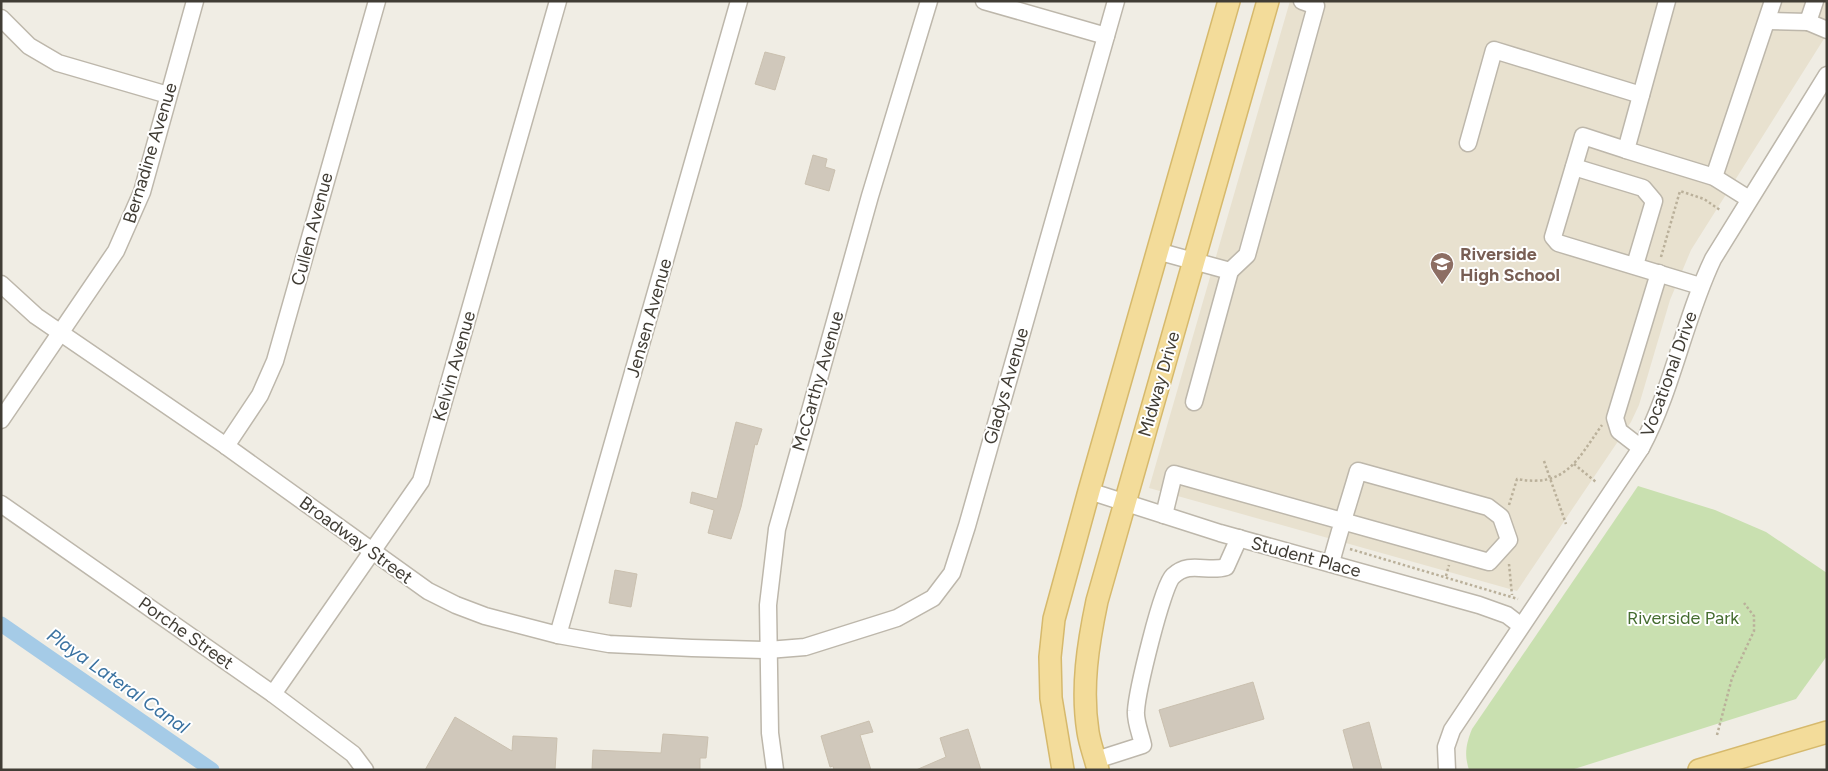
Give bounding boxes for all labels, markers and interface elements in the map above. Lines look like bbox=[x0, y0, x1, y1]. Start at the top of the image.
street label: Bernadine Avenue bbox=[118, 80, 182, 226]
street label: Cullen Avenue bbox=[286, 170, 338, 288]
place label: Riverside High School bbox=[1460, 243, 1560, 286]
school or university icon: Riverside High School bbox=[1429, 251, 1455, 285]
street label: Jensen Avenue bbox=[622, 256, 677, 380]
street label: Kelvin Avenue bbox=[428, 308, 480, 424]
street label: McCarthy Avenue bbox=[787, 308, 849, 454]
street label: Vocational Drive bbox=[1636, 308, 1702, 440]
street label: Gladys Avenue bbox=[979, 325, 1033, 447]
street label: Midway Drive bbox=[1133, 329, 1185, 439]
street label: Broadway Street bbox=[295, 492, 417, 589]
street label: Student Place bbox=[1249, 532, 1363, 582]
street label: Porche Street bbox=[134, 592, 238, 674]
park label: Riverside Park bbox=[1627, 607, 1739, 629]
water label: Playa Lateral Canal bbox=[43, 623, 194, 739]

